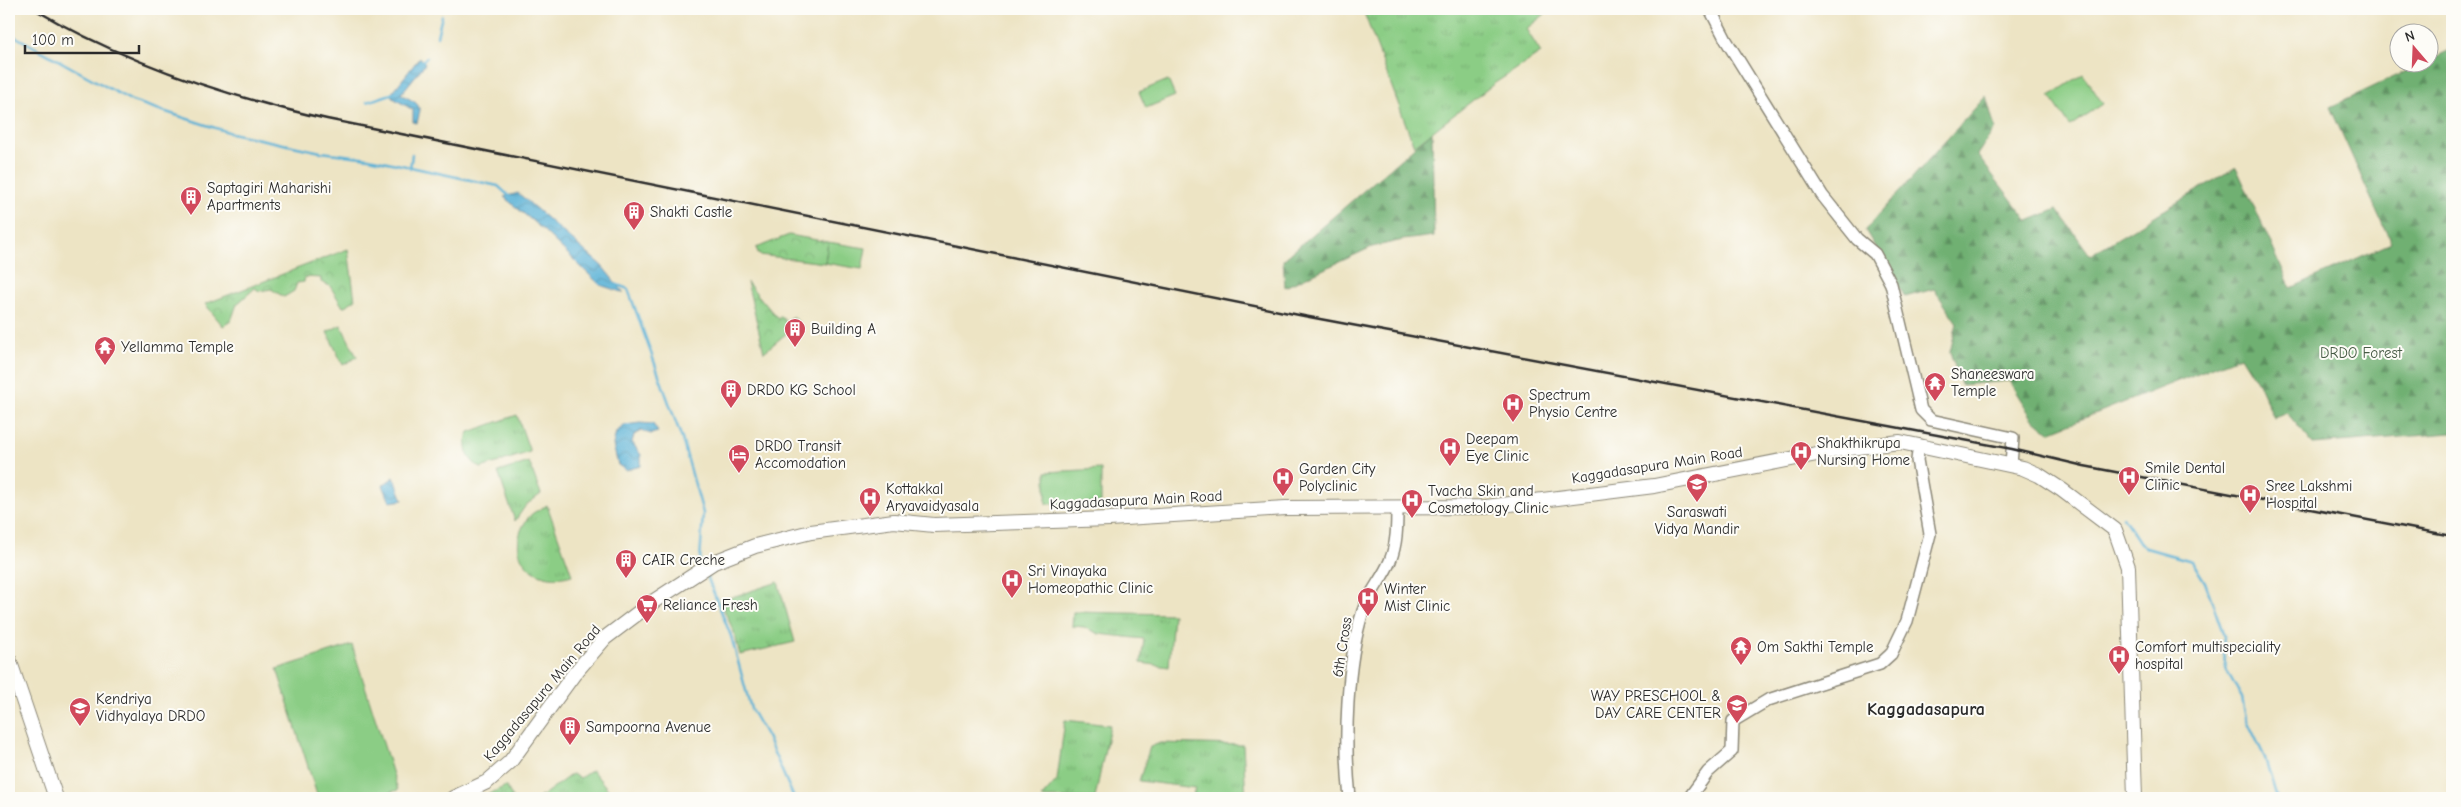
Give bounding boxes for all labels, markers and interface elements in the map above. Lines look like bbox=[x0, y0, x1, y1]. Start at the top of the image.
scale bar bbox=[25, 22, 139, 54]
north arrow bbox=[2388, 22, 2438, 72]
text: N bbox=[2403, 27, 2417, 46]
text: 100 m bbox=[32, 31, 74, 49]
place label: Saptagiri Maharishi Apartments bbox=[207, 179, 331, 214]
building icon: Saptagiri Maharishi Apartments bbox=[179, 185, 203, 216]
building icon: Shakti Castle bbox=[622, 200, 646, 231]
place label: Shakti Castle bbox=[650, 203, 733, 221]
building icon: Building A bbox=[783, 317, 807, 348]
place label: Building A bbox=[811, 320, 876, 338]
temple icon: Yellamma Temple bbox=[93, 335, 117, 366]
place label: Yellamma Temple bbox=[121, 338, 234, 356]
park label: DRDO Forest bbox=[2320, 344, 2403, 362]
place label: Shaneeswara Temple bbox=[1951, 365, 2034, 400]
temple icon: Shaneeswara Temple bbox=[1923, 371, 1947, 402]
building icon: DRDO KG School bbox=[719, 378, 743, 409]
place label: DRDO KG School bbox=[747, 381, 856, 399]
place label: Spectrum Physio Centre bbox=[1529, 386, 1618, 421]
hospital icon: Spectrum Physio Centre bbox=[1501, 392, 1525, 423]
place label: Deepam Eye Clinic bbox=[1466, 430, 1529, 465]
place label: Shakthikrupa Nursing Home bbox=[1817, 434, 1911, 469]
hospital icon: Deepam Eye Clinic bbox=[1438, 436, 1462, 467]
place label: DRDO Transit Accomodation bbox=[755, 437, 846, 472]
hospital icon: Shakthikrupa Nursing Home bbox=[1789, 440, 1813, 471]
hotel icon: DRDO Transit Accomodation bbox=[727, 443, 751, 474]
street label: Kaggadasapura Main Road bbox=[1570, 443, 1744, 487]
place label: Smile Dental Clinic bbox=[2145, 459, 2225, 494]
place label: Garden City Polyclinic bbox=[1299, 460, 1376, 495]
hospital icon: Smile Dental Clinic bbox=[2117, 465, 2141, 496]
hospital icon: Garden City Polyclinic bbox=[1271, 466, 1295, 497]
school or university icon: Saraswati Vidya Mandir bbox=[1685, 472, 1709, 503]
place label: Sree Lakshmi Hospital bbox=[2266, 477, 2352, 512]
place label: Kottakkal Aryavaidyasala bbox=[886, 480, 979, 515]
place label: Tvacha Skin and Cosmetology Clinic bbox=[1428, 482, 1549, 517]
hospital icon: Sree Lakshmi Hospital bbox=[2238, 483, 2262, 514]
hospital icon: Kottakkal Aryavaidyasala bbox=[858, 486, 882, 517]
street label: Kaggadasapura Main Road bbox=[1049, 486, 1223, 514]
hospital icon: Tvacha Skin and Cosmetology Clinic bbox=[1400, 488, 1424, 519]
place label: Saraswati Vidya Mandir bbox=[1655, 503, 1739, 538]
building icon: CAIR Creche bbox=[614, 548, 638, 579]
place label: CAIR Creche bbox=[642, 551, 725, 569]
place label: Sri Vinayaka Homeopathic Clinic bbox=[1028, 562, 1153, 597]
hospital icon: Sri Vinayaka Homeopathic Clinic bbox=[1000, 568, 1024, 599]
place label: Winter Mist Clinic bbox=[1384, 580, 1450, 615]
hospital icon: Winter Mist Clinic bbox=[1356, 586, 1380, 617]
supermarket icon: Reliance Fresh bbox=[635, 593, 659, 624]
place label: Reliance Fresh bbox=[663, 596, 758, 614]
street label: 6th Cross bbox=[1328, 616, 1356, 678]
street label: Kaggadasapura Main Road bbox=[480, 621, 604, 765]
temple icon: Om Sakthi Temple bbox=[1729, 635, 1753, 666]
place label: Om Sakthi Temple bbox=[1757, 638, 1874, 656]
place label: Comfort multispeciality hospital bbox=[2135, 638, 2281, 673]
hospital icon: Comfort multispeciality hospital bbox=[2107, 644, 2131, 675]
place label: WAY PRESCHOOL & DAY CARE CENTER bbox=[1591, 687, 1721, 722]
place label: Kendriya Vidhyalaya DRDO bbox=[96, 690, 205, 725]
school or university icon: WAY PRESCHOOL & DAY CARE CENTER bbox=[1725, 693, 1749, 724]
school or university icon: Kendriya Vidhyalaya DRDO bbox=[68, 696, 92, 727]
district label: Kaggadasapura bbox=[1867, 699, 1985, 720]
building icon: Sampoorna Avenue bbox=[558, 715, 582, 746]
place label: Sampoorna Avenue bbox=[586, 718, 711, 736]

